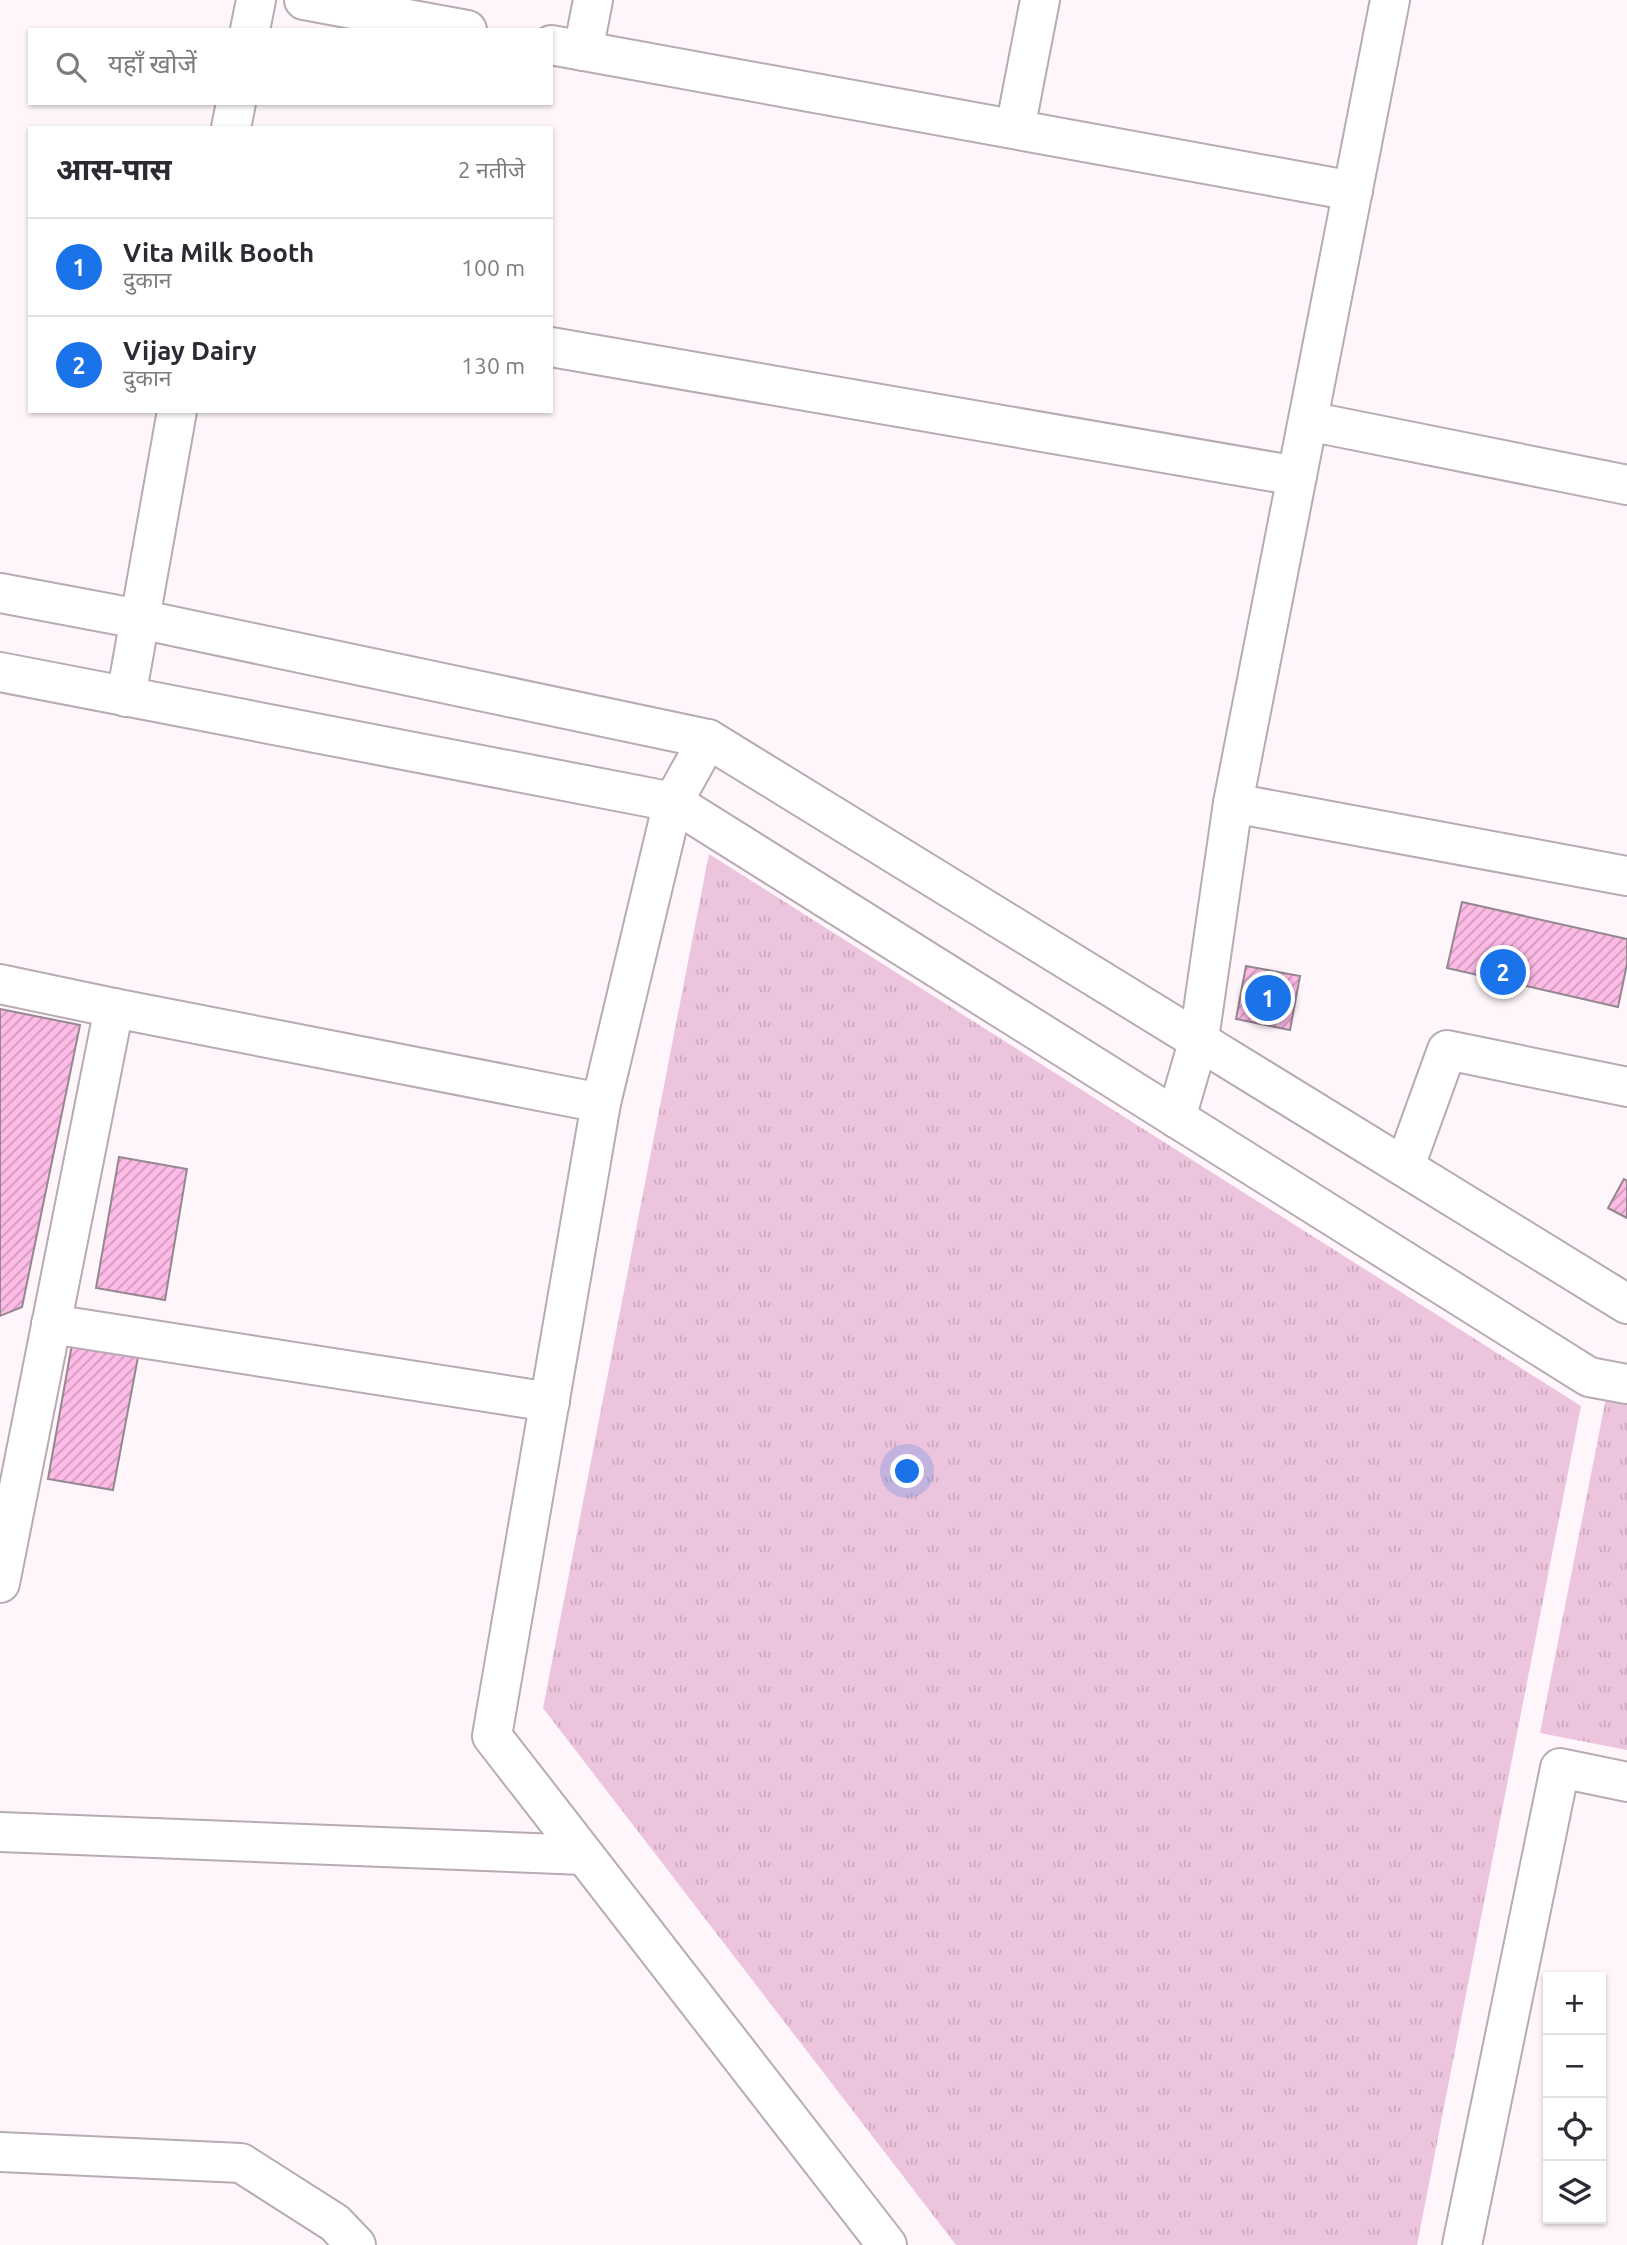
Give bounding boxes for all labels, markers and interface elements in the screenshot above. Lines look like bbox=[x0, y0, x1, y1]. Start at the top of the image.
search box bbox=[28, 28, 553, 105]
icon: search bbox=[52, 48, 90, 86]
text: यहाँ खोजें bbox=[108, 49, 197, 78]
text: आस-पास bbox=[56, 152, 172, 186]
text: 2 नतीजे bbox=[458, 157, 525, 182]
text: Vita Milk Booth bbox=[123, 238, 314, 267]
text: 1 bbox=[73, 255, 85, 280]
text: 100 m bbox=[461, 255, 525, 280]
text: दुकान bbox=[123, 267, 172, 292]
text: Vijay Dairy bbox=[123, 336, 257, 365]
text: 2 bbox=[73, 353, 85, 378]
text: 130 m bbox=[461, 353, 525, 378]
text: दुकान bbox=[123, 365, 172, 390]
pin: 2 bbox=[1480, 946, 1526, 998]
pin: 1 bbox=[1245, 972, 1291, 1024]
your location bbox=[890, 1454, 924, 1488]
map controls bbox=[1543, 1972, 1606, 2224]
button: + bbox=[1543, 1972, 1606, 2035]
button: − bbox=[1543, 2035, 1606, 2098]
button: locate bbox=[1543, 2098, 1606, 2161]
button: layers bbox=[1543, 2161, 1606, 2224]

